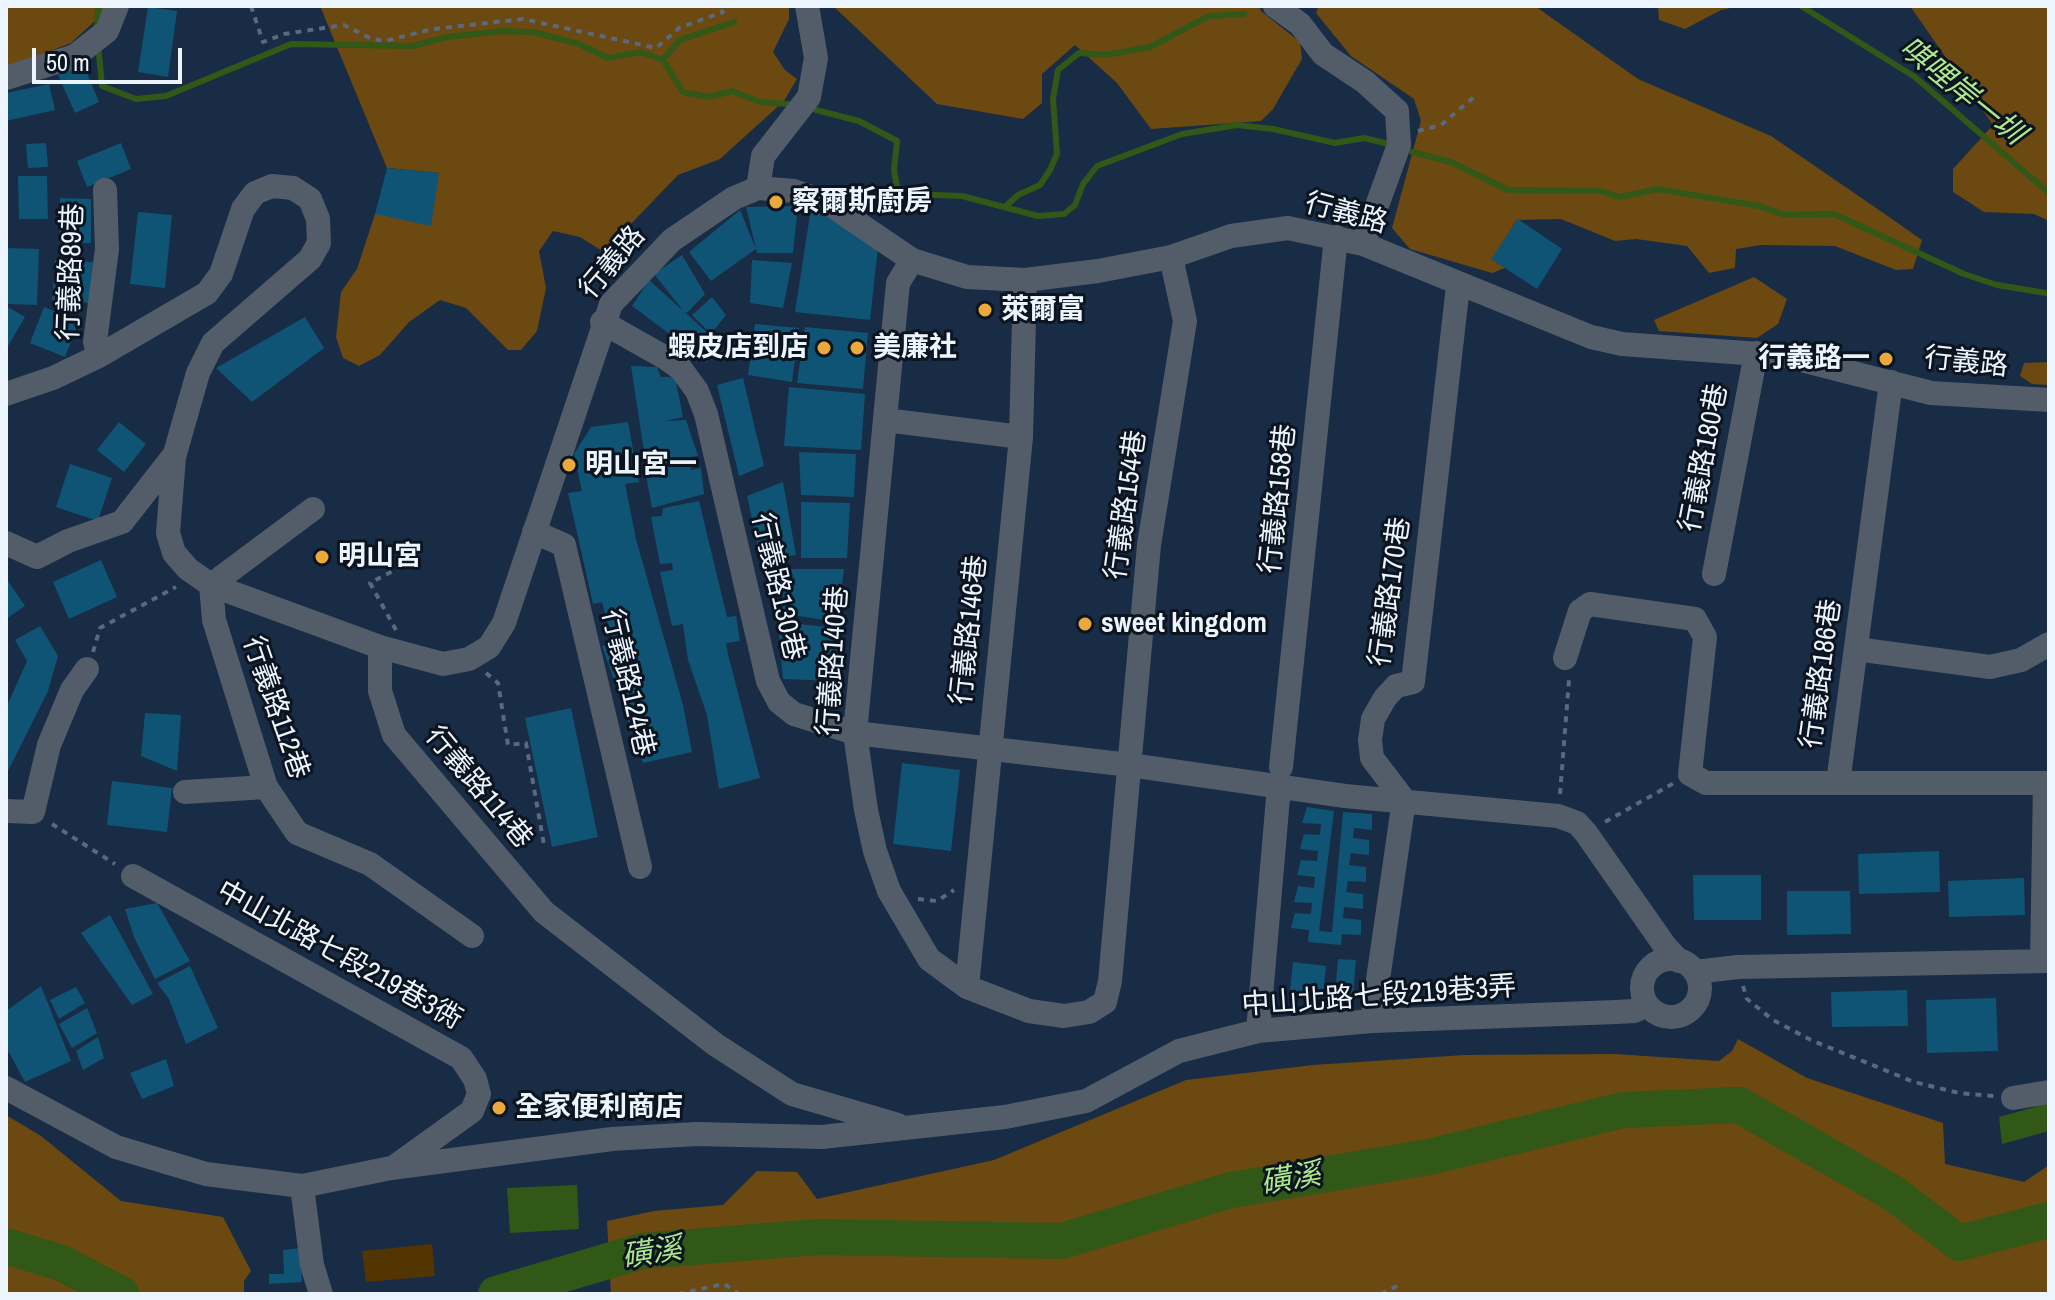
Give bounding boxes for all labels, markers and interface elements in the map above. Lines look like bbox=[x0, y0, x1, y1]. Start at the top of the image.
water label: 唭哩岸一圳 bbox=[1891, 31, 2031, 153]
scale bar bbox=[36, 32, 186, 82]
text: 50 m bbox=[46, 46, 90, 78]
place label: 察爾斯廚房 bbox=[792, 185, 932, 219]
street label: 行義路 bbox=[1301, 187, 1391, 241]
marker: 察爾斯廚房 bbox=[767, 193, 785, 211]
street label: 行義路89巷 bbox=[53, 203, 91, 341]
street label: 行義路 bbox=[573, 220, 653, 306]
place label: 萊爾富 bbox=[1001, 293, 1085, 327]
marker: 萊爾富 bbox=[976, 301, 994, 319]
place label: 蝦皮店到店 bbox=[668, 331, 808, 365]
place label: 美廉社 bbox=[873, 331, 957, 365]
marker: 蝦皮店到店 bbox=[815, 339, 833, 357]
marker: 美廉社 bbox=[848, 339, 866, 357]
place label: 行義路一 bbox=[1758, 342, 1870, 376]
street label: 行義路 bbox=[1922, 342, 2010, 384]
marker: 行義路一 bbox=[1877, 350, 1895, 368]
street label: 行義路180巷 bbox=[1674, 381, 1736, 535]
street label: 行義路158巷 bbox=[1254, 423, 1304, 575]
street label: 行義路154巷 bbox=[1100, 428, 1154, 582]
place label: 明山宮一 bbox=[585, 448, 697, 482]
marker: 明山宮一 bbox=[560, 456, 578, 474]
street label: 行義路130巷 bbox=[744, 510, 810, 664]
street label: 行義路170巷 bbox=[1364, 515, 1418, 669]
place label: 明山宮 bbox=[338, 540, 422, 574]
marker: 明山宮 bbox=[313, 548, 331, 566]
street label: 行義路146巷 bbox=[945, 554, 995, 706]
street label: 行義路140巷 bbox=[812, 585, 856, 737]
street label: 行義路186巷 bbox=[1795, 597, 1849, 751]
street label: 行義路124巷 bbox=[594, 606, 660, 760]
place label: sweet kingdom bbox=[1101, 607, 1267, 641]
marker: sweet kingdom bbox=[1076, 615, 1094, 633]
street label: 行義路112巷 bbox=[235, 632, 315, 784]
street label: 行義路114巷 bbox=[417, 720, 539, 856]
street label: 中山北路七段219巷3衖 bbox=[211, 875, 467, 1037]
street label: 中山北路七段219巷3弄 bbox=[1241, 971, 1517, 1023]
place label: 全家便利商店 bbox=[515, 1091, 683, 1125]
marker: 全家便利商店 bbox=[490, 1099, 508, 1117]
water label: 磺溪 bbox=[1258, 1157, 1324, 1203]
water label: 磺溪 bbox=[620, 1232, 684, 1276]

